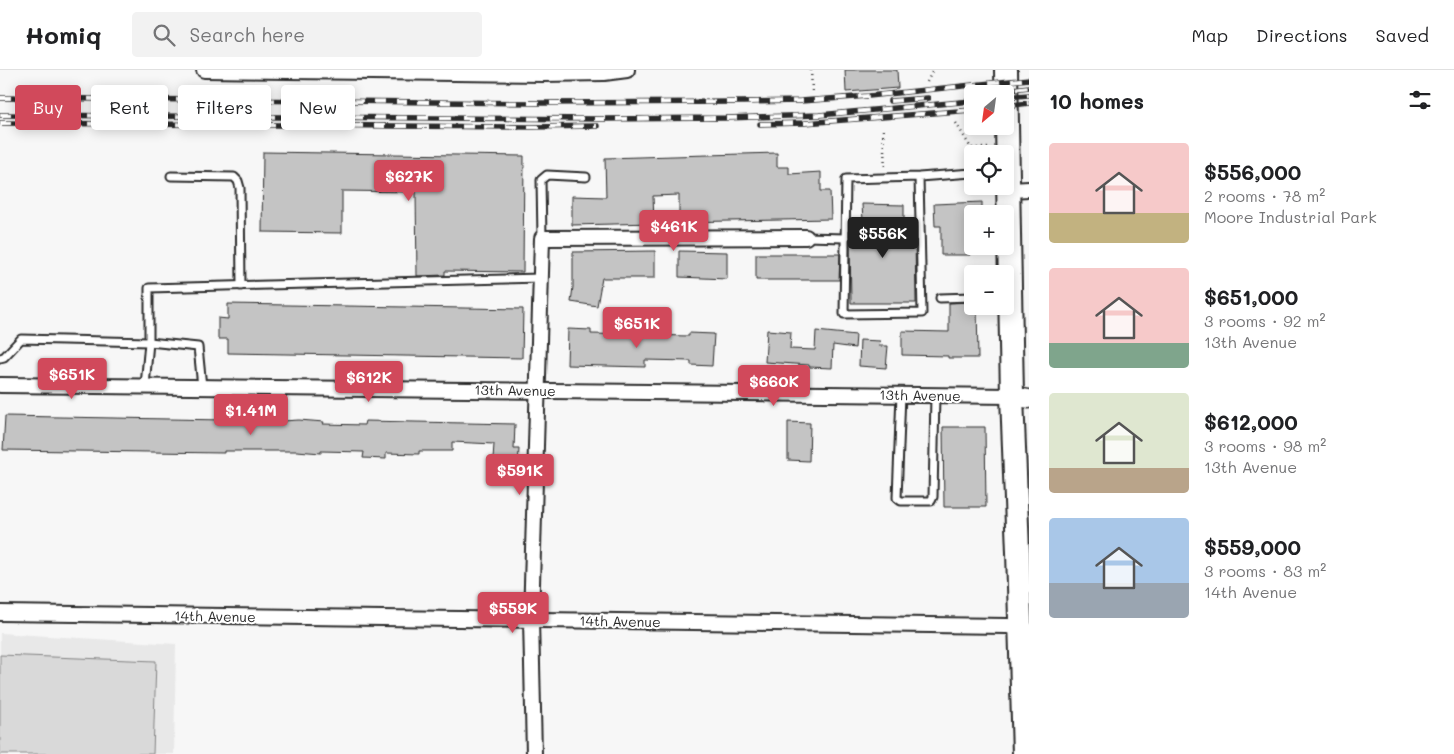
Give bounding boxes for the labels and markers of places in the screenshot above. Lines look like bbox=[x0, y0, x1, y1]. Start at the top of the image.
pin: $627K bbox=[374, 160, 444, 202]
pin: $461K bbox=[639, 210, 709, 252]
pin: $556K bbox=[848, 216, 918, 259]
pin: $651K bbox=[602, 306, 672, 349]
pin: $651K bbox=[37, 358, 107, 400]
pin: $612K bbox=[334, 360, 404, 403]
pin: $660K bbox=[739, 364, 809, 407]
pin: $1.41M bbox=[210, 394, 292, 436]
pin: $591K bbox=[485, 454, 555, 496]
pin: $559K bbox=[478, 592, 548, 634]

